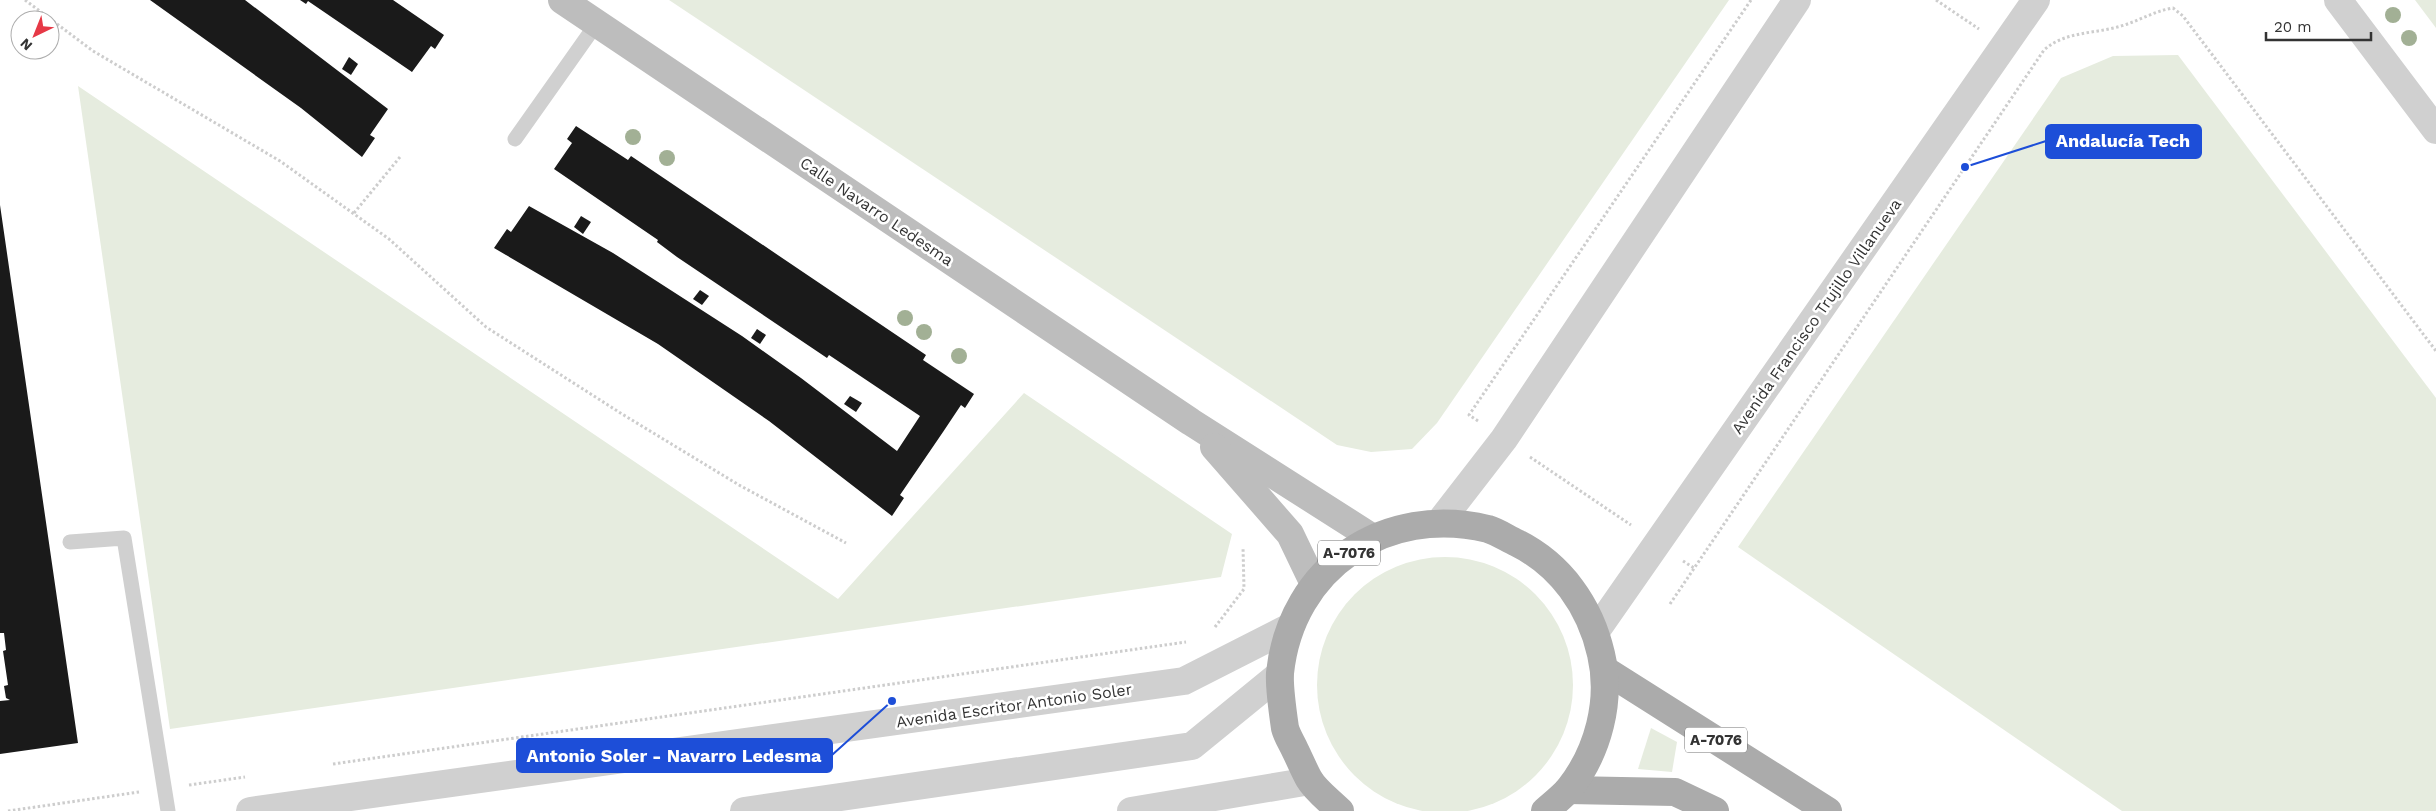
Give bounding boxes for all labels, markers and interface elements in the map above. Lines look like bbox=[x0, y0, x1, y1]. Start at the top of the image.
north arrow bbox=[10, 10, 60, 60]
scale bar bbox=[2266, 10, 2371, 42]
text: 20 m bbox=[2274, 18, 2312, 36]
text: N bbox=[17, 35, 35, 54]
callout: Andalucía Tech bbox=[2046, 125, 2201, 158]
text: Andalucía Tech bbox=[2056, 130, 2190, 151]
street label: Calle Navarro Ledesma bbox=[797, 153, 957, 270]
street label: Avenida Francisco Trujillo Villanueva bbox=[1728, 195, 1905, 438]
road number: A-7076 bbox=[1318, 540, 1380, 566]
street label: Avenida Escritor Antonio Soler bbox=[895, 679, 1134, 731]
road number: A-7076 bbox=[1685, 728, 1747, 752]
callout: Antonio Soler - Navarro Ledesma bbox=[517, 739, 832, 772]
text: Antonio Soler - Navarro Ledesma bbox=[527, 745, 822, 766]

